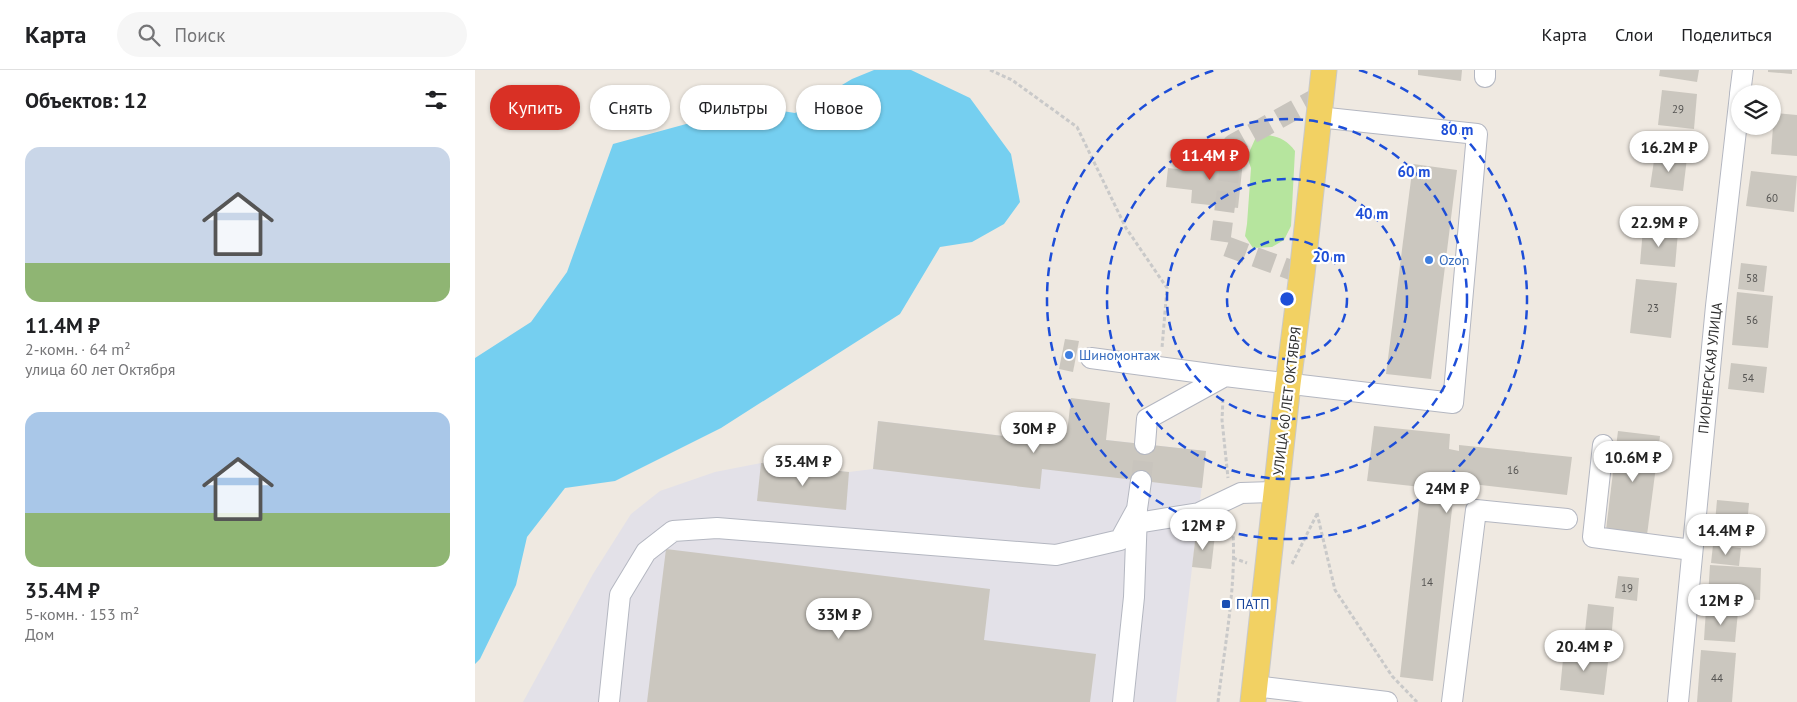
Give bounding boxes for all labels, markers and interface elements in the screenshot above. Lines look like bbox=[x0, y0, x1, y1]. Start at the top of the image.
search box bbox=[117, 12, 467, 57]
text: Карта bbox=[25, 19, 87, 50]
icon: search bbox=[135, 21, 163, 49]
text: Поиск bbox=[175, 23, 225, 47]
text: Карта bbox=[1542, 23, 1587, 46]
text: Слои bbox=[1615, 23, 1653, 46]
text: Поделиться bbox=[1681, 23, 1772, 46]
chip: Купить bbox=[490, 85, 580, 130]
chip: Снять bbox=[590, 85, 670, 130]
chip: Фильтры bbox=[680, 85, 786, 130]
chip: Новое bbox=[796, 85, 881, 130]
map controls bbox=[1731, 85, 1781, 135]
button: layers bbox=[1731, 85, 1781, 135]
icon: filters bbox=[422, 86, 450, 114]
text: Объектов: 12 bbox=[25, 87, 148, 114]
house number: 29 bbox=[1672, 102, 1684, 116]
text: 80 m bbox=[1441, 120, 1473, 139]
pin: 16.2M ₽ bbox=[1623, 131, 1715, 173]
text: 16.2M ₽ bbox=[1640, 137, 1698, 157]
pin: 11.4M ₽ bbox=[1164, 138, 1256, 181]
text: 11.4M ₽ bbox=[1181, 145, 1239, 165]
text: 60 m bbox=[1398, 162, 1430, 181]
icon: home bbox=[193, 179, 283, 269]
house number: 60 bbox=[1766, 191, 1778, 205]
text: 40 m bbox=[1356, 204, 1388, 223]
pin: 22.9M ₽ bbox=[1613, 206, 1705, 248]
text: 22.9M ₽ bbox=[1630, 212, 1688, 232]
text: 20 m bbox=[1313, 247, 1345, 266]
place label: Ozon bbox=[1439, 251, 1469, 269]
marker: Ozon bbox=[1423, 254, 1435, 266]
house number: 58 bbox=[1746, 271, 1758, 285]
centre of rings bbox=[1278, 290, 1296, 308]
street label: ПИОНЕРСКАЯ УЛИЦА bbox=[1694, 300, 1726, 435]
house number: 23 bbox=[1647, 301, 1659, 315]
text: 11.4M ₽ bbox=[25, 312, 100, 339]
house number: 56 bbox=[1746, 313, 1758, 327]
street label: УЛИЦА 60 ЛЕТ ОКТЯБРЯ bbox=[1269, 326, 1305, 476]
text: 2-комн. · 64 m² bbox=[25, 339, 131, 359]
place label: Шиномонтаж bbox=[1079, 346, 1161, 364]
marker: Шиномонтаж bbox=[1063, 349, 1075, 361]
text: улица 60 лет Октября bbox=[25, 359, 175, 379]
house number: 54 bbox=[1742, 371, 1754, 385]
pin: 30M ₽ bbox=[999, 412, 1069, 454]
text: 30M ₽ bbox=[1012, 418, 1056, 438]
pin: 10.6M ₽ bbox=[1587, 440, 1679, 483]
icon: home bbox=[193, 444, 283, 534]
pin: 35.4M ₽ bbox=[757, 444, 849, 487]
text: 10.6M ₽ bbox=[1604, 447, 1662, 467]
text: 35.4M ₽ bbox=[774, 451, 832, 471]
house number: 16 bbox=[1507, 463, 1519, 477]
pin: 24M ₽ bbox=[1412, 472, 1482, 514]
text: 24M ₽ bbox=[1425, 478, 1469, 498]
pin: 12M ₽ bbox=[1168, 508, 1238, 551]
pin: 14.4M ₽ bbox=[1680, 514, 1772, 556]
text: 12M ₽ bbox=[1181, 515, 1225, 535]
text: 14.4M ₽ bbox=[1697, 520, 1755, 540]
house number: 14 bbox=[1421, 575, 1433, 589]
text: 35.4M ₽ bbox=[25, 577, 100, 604]
house number: 19 bbox=[1621, 581, 1633, 595]
pin: 12M ₽ bbox=[1686, 584, 1756, 626]
text: 12M ₽ bbox=[1699, 590, 1743, 610]
place label: ПАТП bbox=[1236, 595, 1269, 613]
pin: 33M ₽ bbox=[804, 598, 874, 640]
marker: ПАТП bbox=[1220, 598, 1232, 610]
text: 5-комн. · 153 m² bbox=[25, 604, 139, 624]
text: 33M ₽ bbox=[817, 604, 861, 624]
text: Дом bbox=[25, 624, 54, 644]
pin: 20.4M ₽ bbox=[1538, 630, 1630, 672]
text: 20.4M ₽ bbox=[1555, 636, 1613, 656]
house number: 44 bbox=[1711, 671, 1723, 685]

